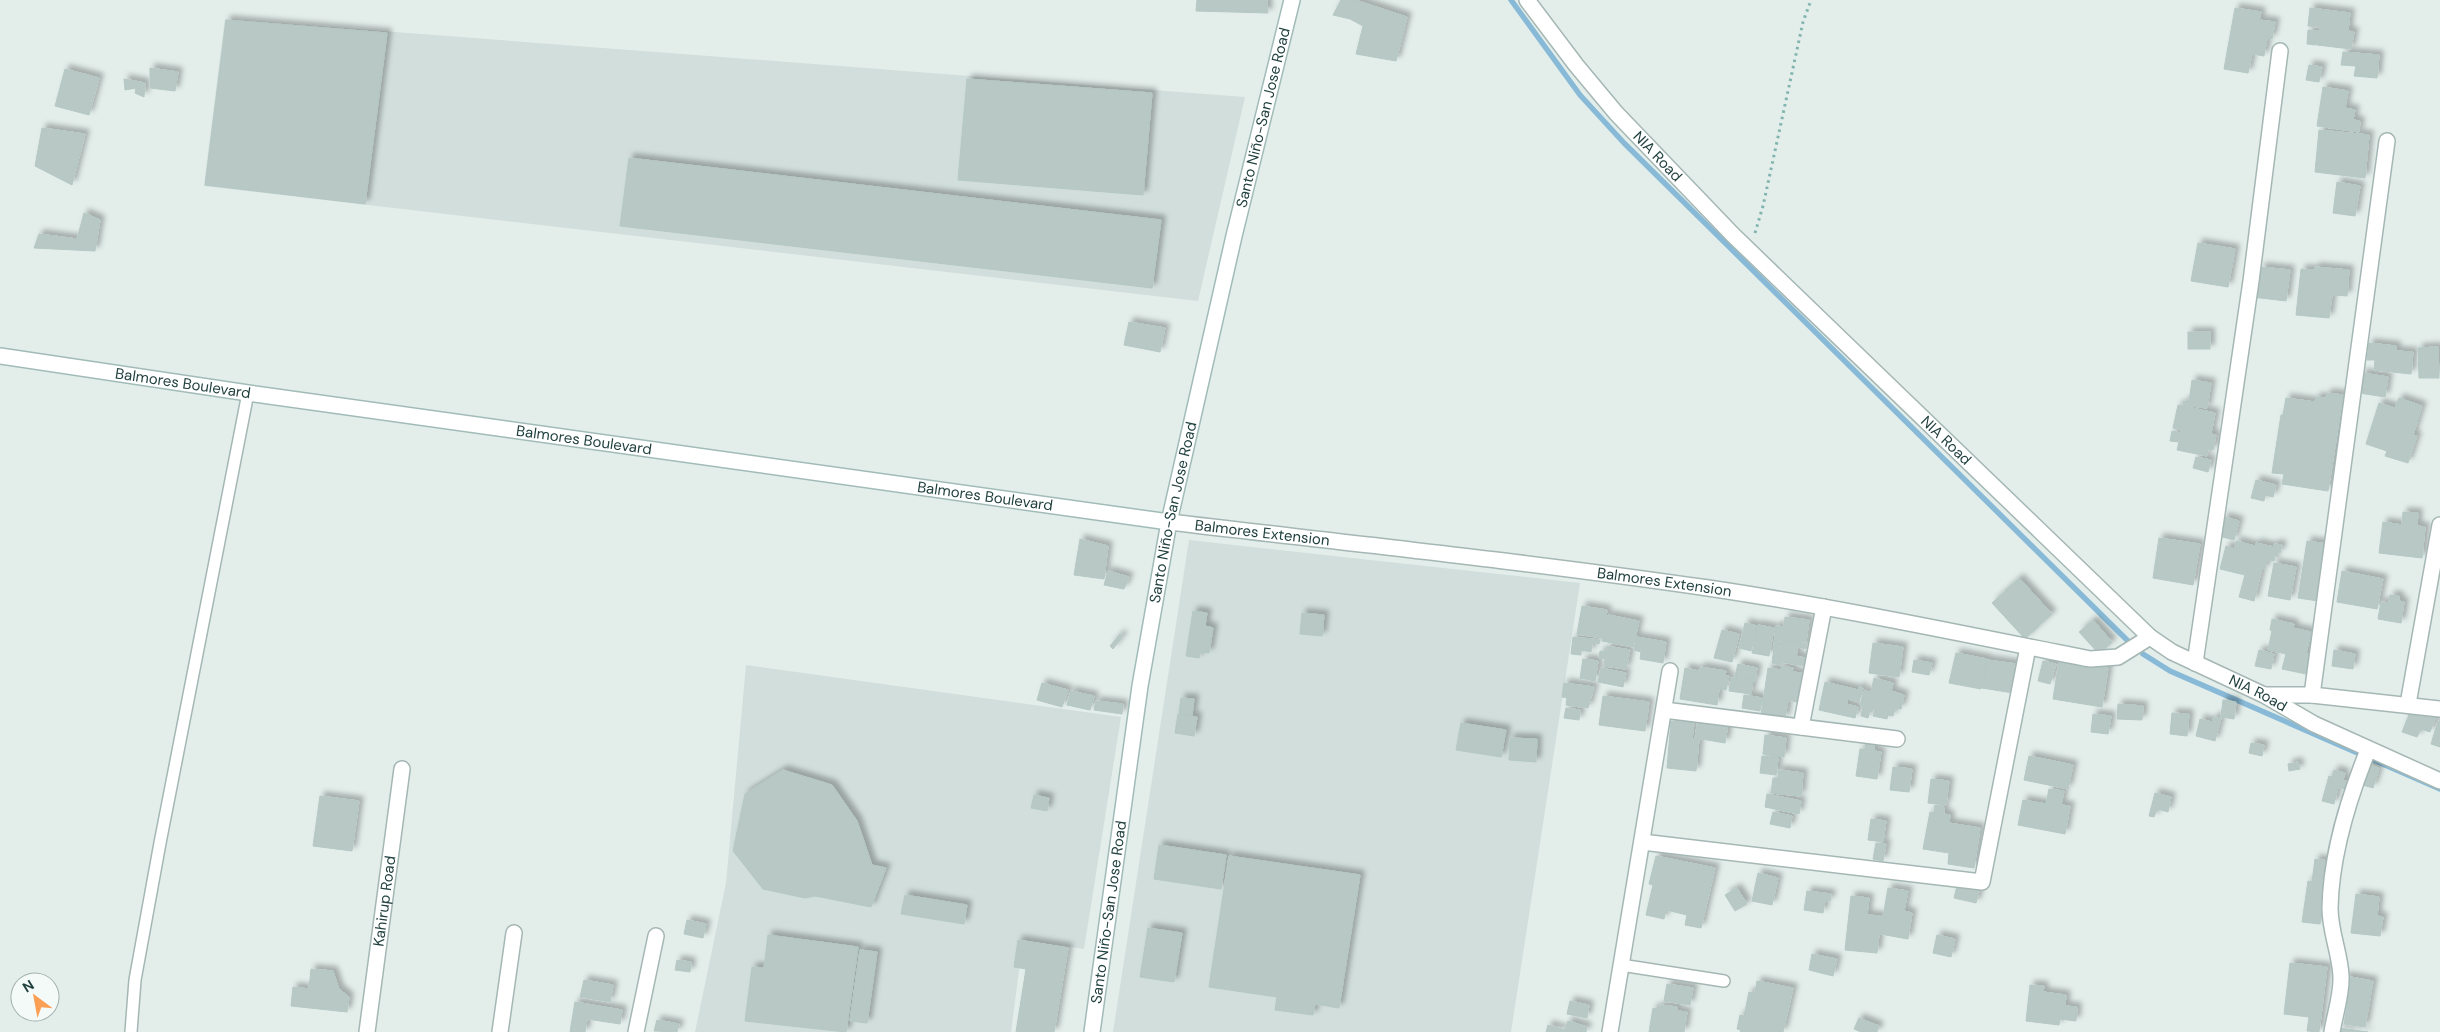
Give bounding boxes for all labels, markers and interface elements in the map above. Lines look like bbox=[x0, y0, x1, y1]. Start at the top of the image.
street label: Santo Niño-San Jose Road bbox=[1231, 26, 1295, 210]
street label: NIA Road bbox=[1629, 127, 1687, 186]
street label: Balmores Boulevard bbox=[114, 363, 252, 403]
street label: NIA Road bbox=[1917, 411, 1976, 469]
street label: Santo Niño-San Jose Road bbox=[1145, 420, 1201, 605]
street label: Balmores Boulevard bbox=[515, 421, 653, 459]
street label: Balmores Boulevard bbox=[916, 477, 1054, 516]
street label: Balmores Extension bbox=[1194, 515, 1331, 550]
street label: Balmores Extension bbox=[1596, 563, 1733, 601]
street label: NIA Road bbox=[2226, 670, 2291, 716]
street label: Santo Niño-San Jose Road bbox=[1086, 819, 1131, 1005]
street label: Kahirup Road bbox=[368, 855, 400, 948]
north arrow bbox=[10, 972, 60, 1022]
text: N bbox=[19, 976, 37, 996]

